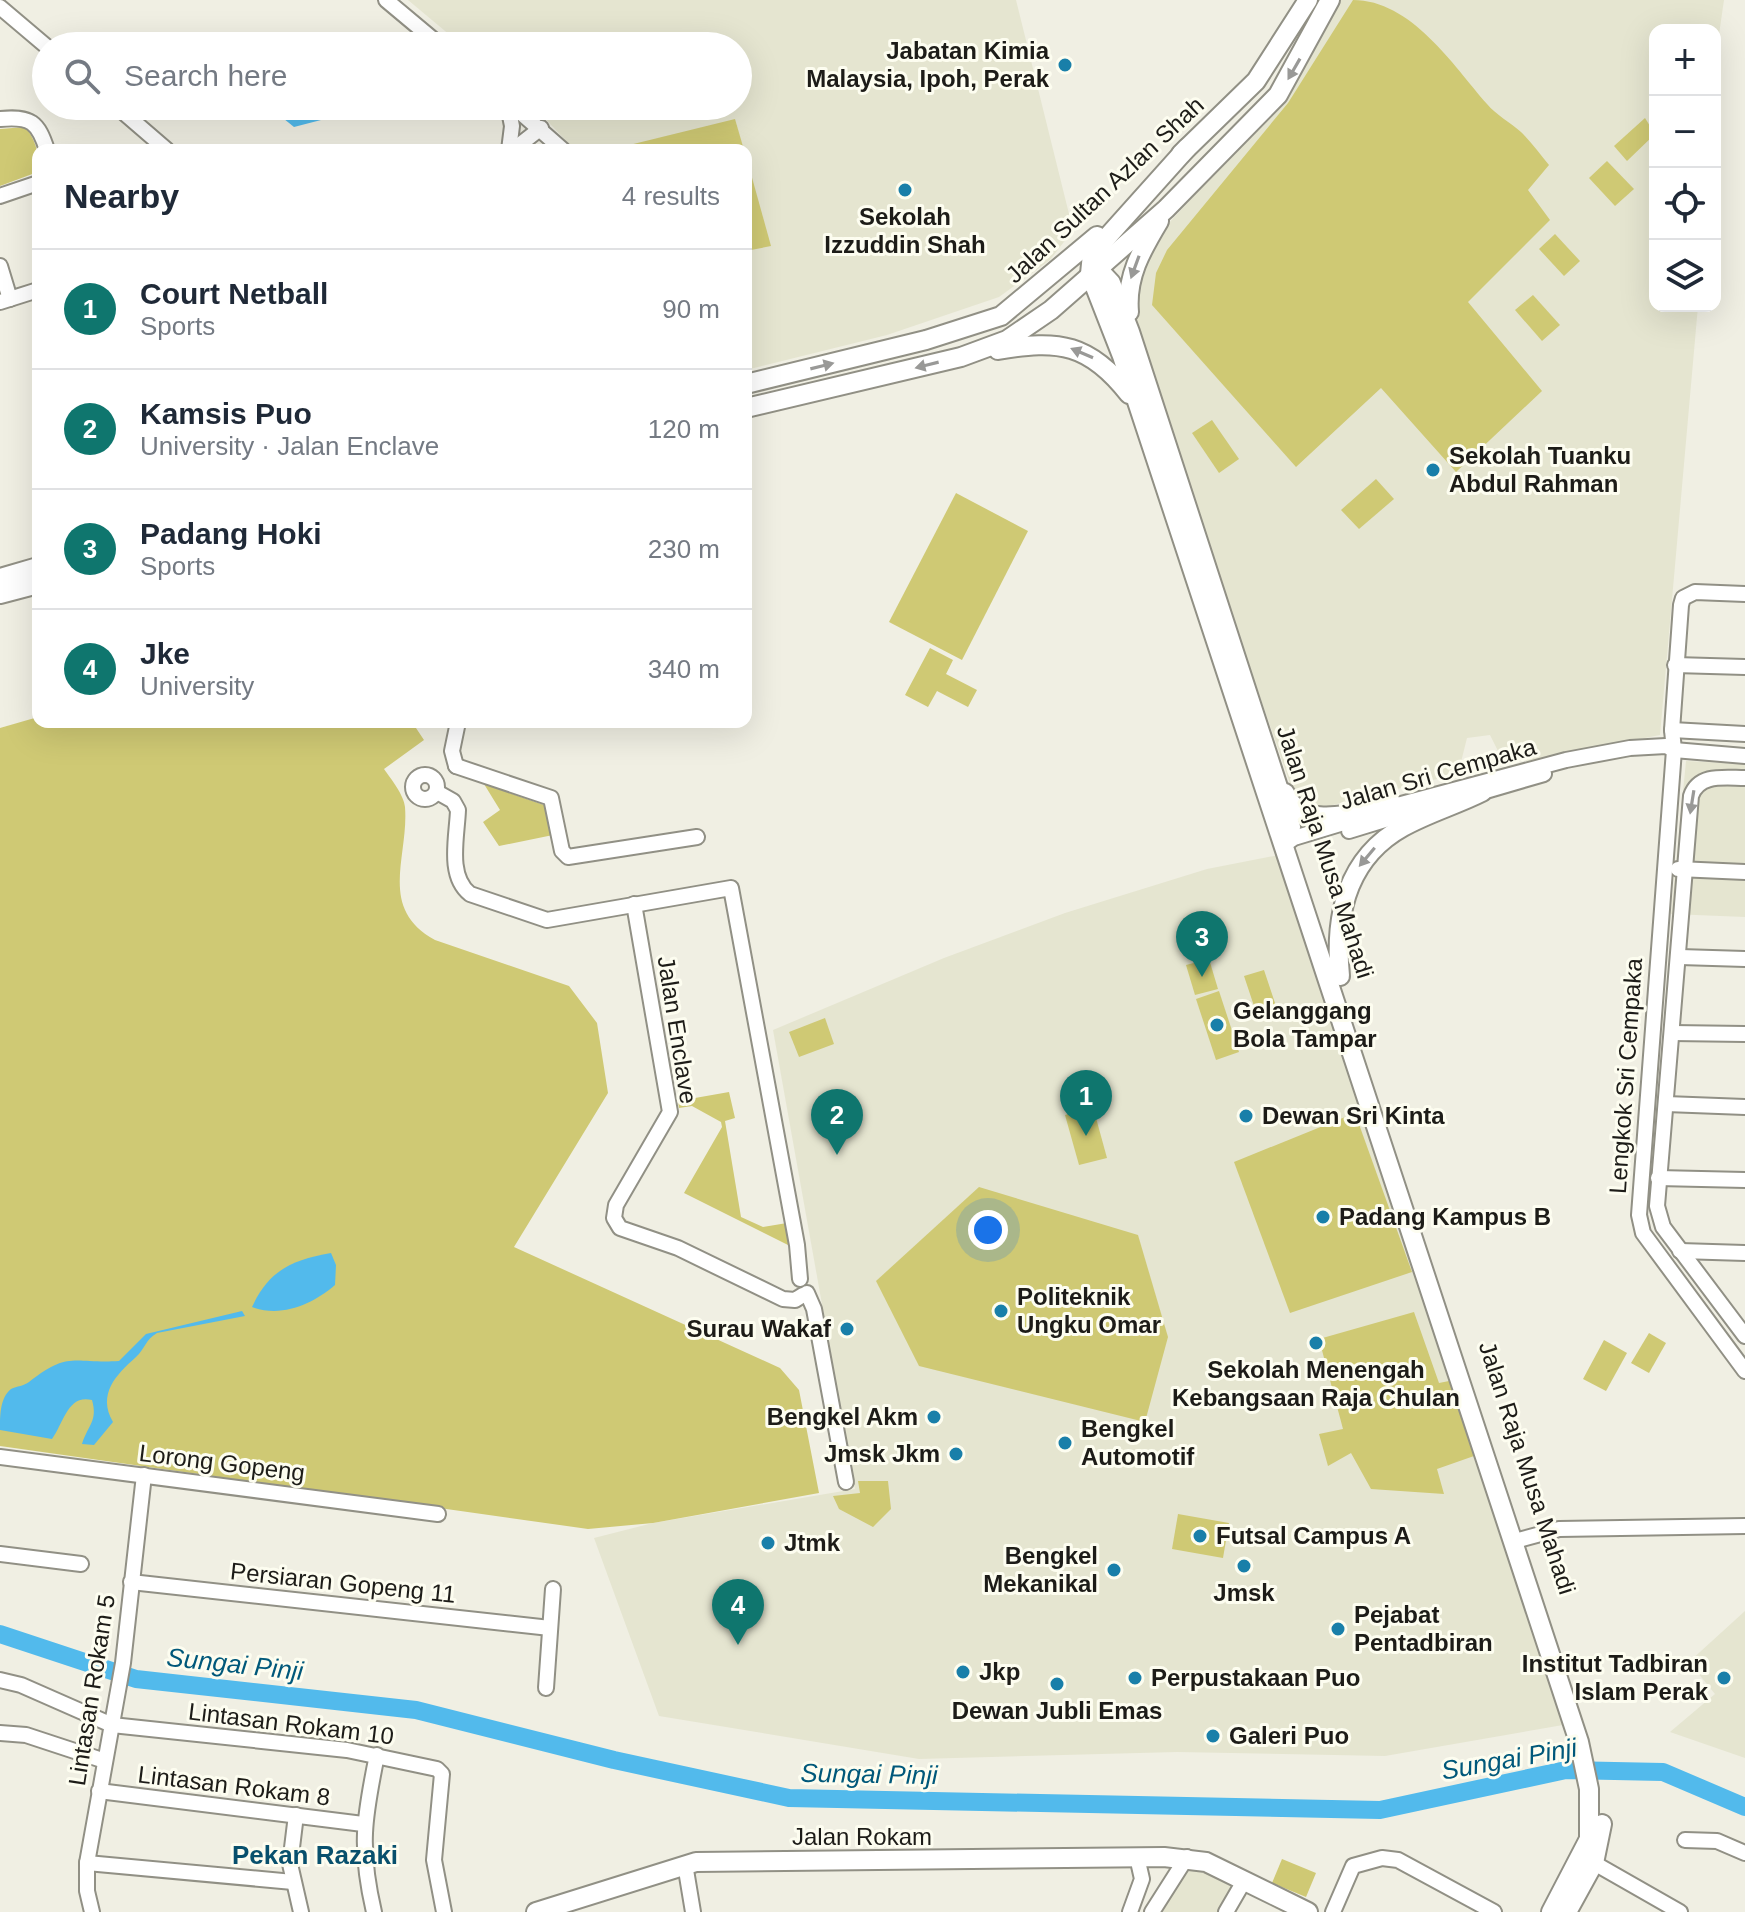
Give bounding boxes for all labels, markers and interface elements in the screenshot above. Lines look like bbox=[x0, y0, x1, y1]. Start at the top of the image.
map controls bbox=[1649, 24, 1721, 312]
button: + bbox=[1649, 24, 1721, 96]
search box bbox=[32, 32, 752, 120]
place label: Jabatan Kimia Malaysia, Ipoh, Perak bbox=[806, 37, 1050, 92]
icon: search bbox=[60, 54, 104, 98]
marker: Jabatan Kimia Malaysia, Ipoh, Perak bbox=[1056, 56, 1074, 74]
one-way arrow bbox=[1287, 58, 1301, 80]
text: Search here bbox=[124, 59, 287, 92]
street label: Jalan Sultan Azlan Shah bbox=[1000, 91, 1209, 288]
button: − bbox=[1649, 96, 1721, 168]
button: locate bbox=[1649, 168, 1721, 240]
text: Nearby bbox=[64, 177, 179, 215]
text: 4 results bbox=[622, 181, 720, 211]
marker: Sekolah Izzuddin Shah bbox=[896, 181, 914, 199]
place label: Sekolah Izzuddin Shah bbox=[824, 203, 986, 258]
button: layers bbox=[1649, 240, 1721, 312]
one-way arrow bbox=[1129, 255, 1141, 279]
text: Court Netball bbox=[140, 277, 328, 310]
text: 1 bbox=[83, 294, 97, 324]
text: 90 m bbox=[662, 294, 720, 324]
text: Sports bbox=[140, 311, 215, 341]
one-way arrow bbox=[1071, 347, 1094, 360]
one-way arrow bbox=[809, 359, 834, 371]
one-way arrow bbox=[915, 359, 940, 371]
text: Kamsis Puo bbox=[140, 397, 312, 430]
text: 2 bbox=[83, 414, 97, 444]
text: 120 m bbox=[648, 414, 720, 444]
text: University · Jalan Enclave bbox=[140, 431, 439, 461]
place label: Sekolah Tuanku Abdul Rahman bbox=[1449, 442, 1631, 497]
marker: Sekolah Tuanku Abdul Rahman bbox=[1424, 461, 1442, 479]
text: Padang Hoki bbox=[140, 517, 322, 550]
text: 3 bbox=[83, 534, 97, 564]
text: 230 m bbox=[648, 534, 720, 564]
text: Sports bbox=[140, 551, 215, 581]
text: Jke bbox=[140, 637, 190, 670]
text: 4 bbox=[83, 654, 97, 684]
text: 340 m bbox=[648, 654, 720, 684]
text: University bbox=[140, 671, 254, 701]
street label: Jalan Raja Musa Mahadi bbox=[1272, 722, 1379, 982]
street label: Jalan Sri Cempaka bbox=[1337, 732, 1540, 814]
one-way arrow bbox=[1685, 789, 1698, 814]
one-way arrow bbox=[1359, 847, 1376, 867]
pin: 3 bbox=[1176, 911, 1228, 977]
street label: Jalan Enclave bbox=[652, 954, 703, 1106]
street label: Lengkok Sri Cempaka bbox=[1604, 957, 1647, 1195]
place label: Gelanggang Bola Tampar bbox=[1233, 997, 1377, 1052]
marker: Gelanggang Bola Tampar bbox=[1208, 1016, 1226, 1034]
pin: 1 bbox=[1060, 1070, 1112, 1136]
pin: 2 bbox=[811, 1089, 863, 1155]
place label: Dewan Sri Kinta bbox=[1262, 1102, 1445, 1129]
marker: Dewan Sri Kinta bbox=[1237, 1107, 1255, 1125]
place label: Padang Kampus B bbox=[1339, 1203, 1551, 1230]
marker: Padang Kampus B bbox=[1314, 1208, 1332, 1226]
your location bbox=[968, 1210, 1008, 1250]
place label: Politeknik Ungku Omar bbox=[1017, 1283, 1161, 1338]
marker: Politeknik Ungku Omar bbox=[992, 1302, 1010, 1320]
place label: Surau Wakaf bbox=[687, 1315, 832, 1342]
marker: Surau Wakaf bbox=[838, 1320, 856, 1338]
marker: Sekolah Menengah Kebangsaan Raja Chulan bbox=[1307, 1334, 1325, 1352]
street label: Jalan Raja Musa Mahadi bbox=[1474, 1338, 1581, 1598]
place label: Sekolah Menengah Kebangsaan Raja Chulan bbox=[1172, 1356, 1460, 1411]
place label: Bengkel Akm bbox=[767, 1403, 918, 1430]
marker: Bengkel Akm bbox=[925, 1408, 943, 1426]
place label: Bengkel Automotif bbox=[1081, 1415, 1195, 1470]
marker: Bengkel Automotif bbox=[1056, 1434, 1074, 1452]
street label: Lorong Gopeng bbox=[138, 1439, 306, 1486]
place label: Jmsk Jkm bbox=[824, 1440, 940, 1467]
marker: Jmsk Jkm bbox=[947, 1445, 965, 1463]
place label: Futsal Campus A bbox=[1216, 1522, 1411, 1549]
marker: Futsal Campus A bbox=[1191, 1527, 1209, 1545]
place label: Jtmk bbox=[784, 1529, 841, 1556]
marker: Jtmk bbox=[759, 1534, 777, 1552]
place label: Bengkel Mekanikal bbox=[983, 1542, 1098, 1597]
street label: Persiaran Gopeng 11 bbox=[229, 1557, 457, 1608]
marker: Jmsk bbox=[1235, 1557, 1253, 1575]
marker: Bengkel Mekanikal bbox=[1105, 1561, 1123, 1579]
pin: 4 bbox=[712, 1579, 764, 1645]
place label: Jmsk bbox=[1213, 1579, 1275, 1606]
street label: Lintasan Rokam 5 bbox=[63, 1592, 120, 1788]
place label: Pejabat Pentadbiran bbox=[1354, 1601, 1493, 1656]
marker: Pejabat Pentadbiran bbox=[1329, 1620, 1347, 1638]
water label: Sungai Pinji bbox=[165, 1642, 306, 1686]
place label: Institut Tadbiran Islam Perak bbox=[1522, 1650, 1709, 1705]
place label: Jkp bbox=[979, 1658, 1020, 1685]
marker: Jkp bbox=[954, 1663, 972, 1681]
place label: Perpustakaan Puo bbox=[1151, 1664, 1360, 1691]
marker: Perpustakaan Puo bbox=[1126, 1669, 1144, 1687]
marker: Institut Tadbiran Islam Perak bbox=[1715, 1669, 1733, 1687]
marker: Dewan Jubli Emas bbox=[1048, 1675, 1066, 1693]
place label: Dewan Jubli Emas bbox=[952, 1697, 1162, 1724]
street label: Lintasan Rokam 10 bbox=[187, 1698, 395, 1750]
place label: Galeri Puo bbox=[1229, 1722, 1349, 1749]
marker: Galeri Puo bbox=[1204, 1727, 1222, 1745]
water label: Sungai Pinji bbox=[1439, 1732, 1580, 1786]
water label: Sungai Pinji bbox=[800, 1758, 939, 1790]
street label: Lintasan Rokam 8 bbox=[136, 1760, 332, 1811]
street label: Jalan Rokam bbox=[792, 1823, 932, 1850]
district label: Pekan Razaki bbox=[232, 1840, 398, 1870]

